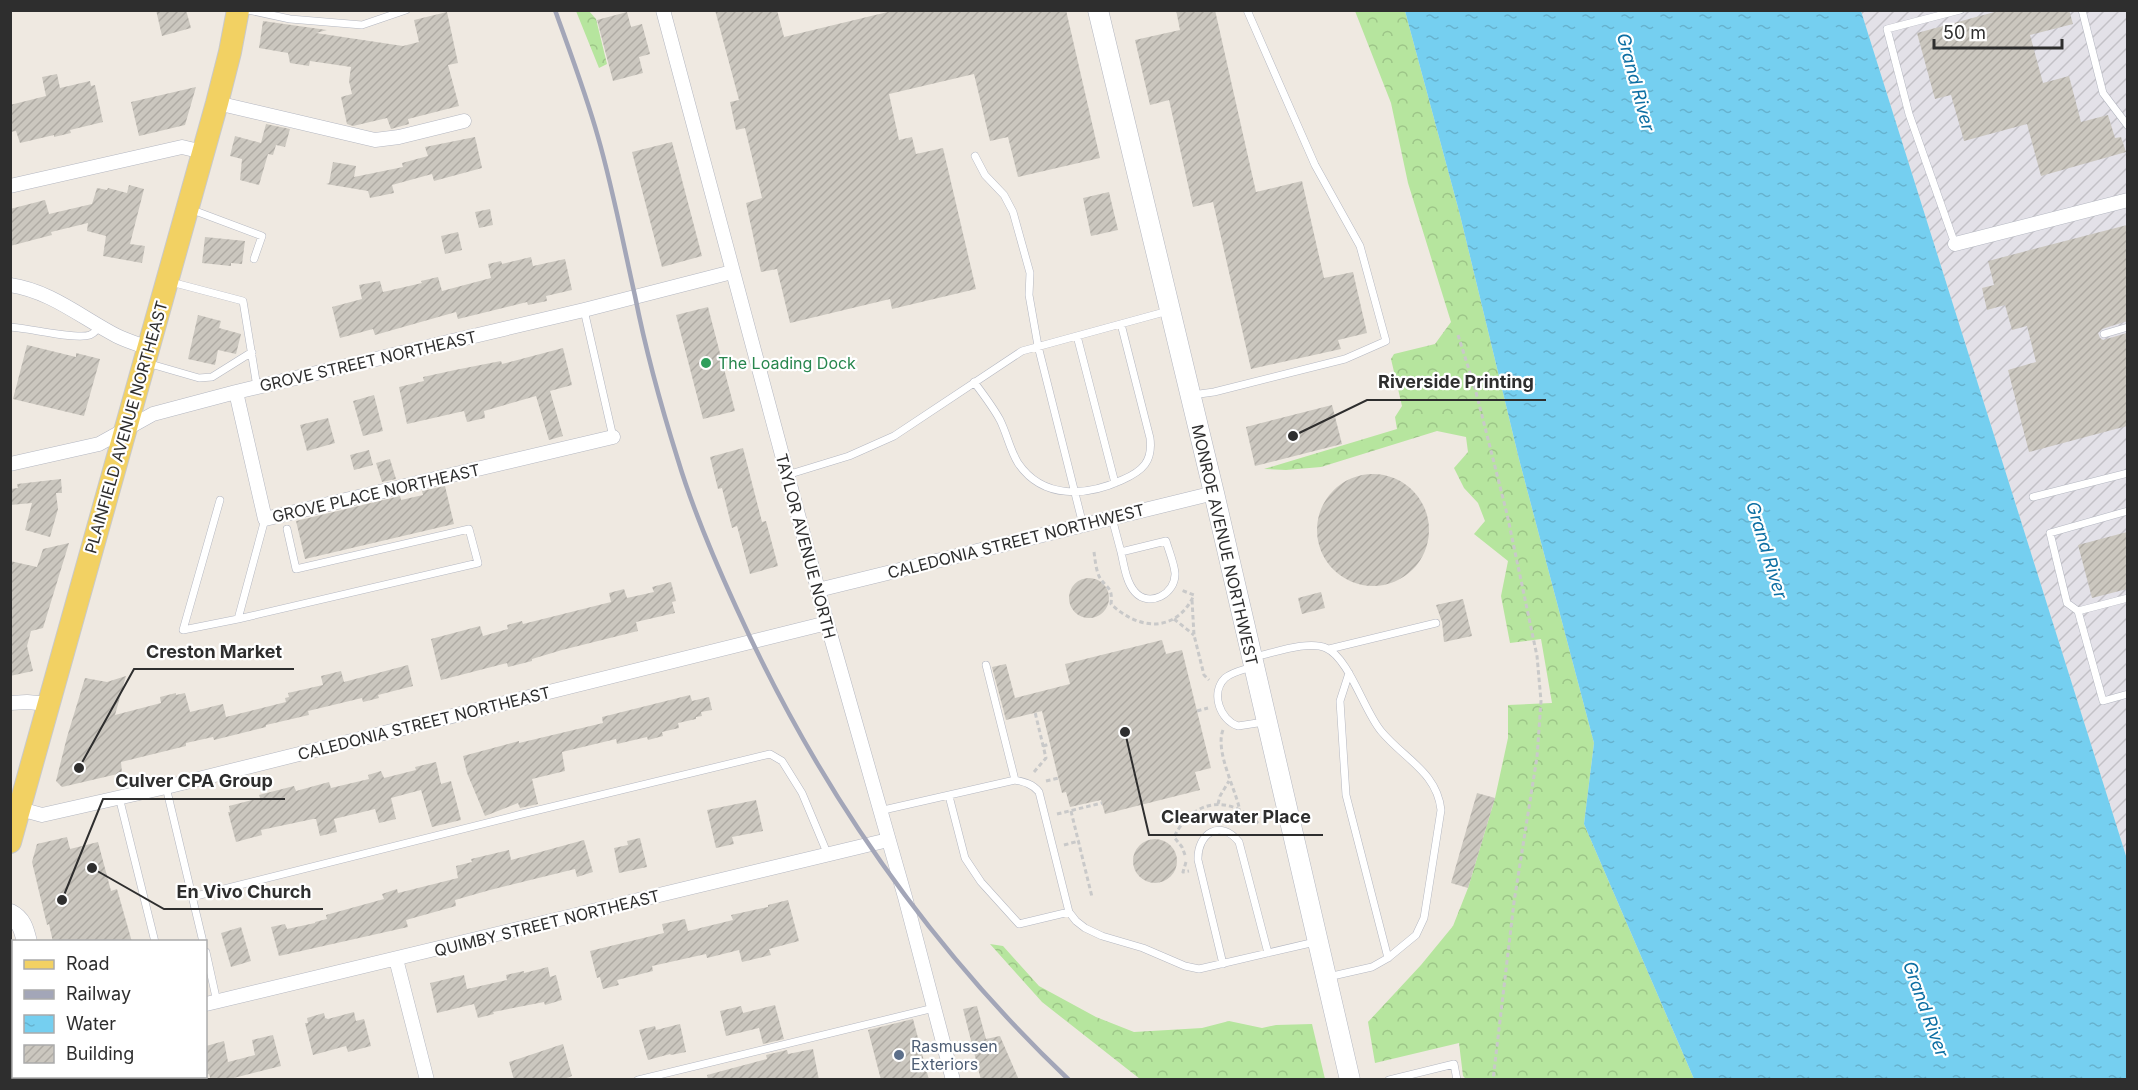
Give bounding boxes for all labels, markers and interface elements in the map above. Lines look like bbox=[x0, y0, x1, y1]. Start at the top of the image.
scale bar bbox=[1934, 12, 2062, 50]
text: 50 m bbox=[1943, 22, 1986, 43]
water label: Grand River bbox=[1613, 31, 1659, 134]
street label: PLAINFIELD AVENUE NORTHEAST bbox=[80, 298, 172, 556]
street label: GROVE STREET NORTHEAST bbox=[258, 326, 478, 396]
place label: The Loading Dock bbox=[718, 353, 856, 373]
marker: The Loading Dock bbox=[699, 356, 713, 370]
callout: Riverside Printing bbox=[1367, 364, 1546, 400]
text: Riverside Printing bbox=[1378, 371, 1534, 392]
street label: MONROE AVENUE NORTHWEST bbox=[1187, 422, 1263, 668]
street label: TAYLOR AVENUE NORTH bbox=[772, 451, 840, 641]
street label: GROVE PLACE NORTHEAST bbox=[270, 459, 482, 527]
street label: CALEDONIA STREET NORTHWEST bbox=[885, 499, 1147, 583]
water label: Grand River bbox=[1742, 499, 1792, 602]
callout: Creston Market bbox=[134, 633, 294, 669]
text: Creston Market bbox=[146, 641, 282, 662]
street label: CALEDONIA STREET NORTHEAST bbox=[296, 682, 552, 764]
callout: Culver CPA Group bbox=[103, 763, 285, 799]
text: Culver CPA Group bbox=[115, 770, 273, 791]
callout: Clearwater Place bbox=[1149, 799, 1323, 835]
text: Clearwater Place bbox=[1161, 806, 1311, 827]
callout: En Vivo Church bbox=[164, 873, 323, 909]
text: En Vivo Church bbox=[177, 881, 311, 902]
street label: QUIMBY STREET NORTHEAST bbox=[432, 885, 662, 961]
legend bbox=[12, 940, 207, 1078]
text: Road bbox=[66, 953, 109, 974]
water label: Grand River bbox=[1899, 958, 1953, 1061]
text: Railway bbox=[66, 983, 131, 1004]
text: Water bbox=[66, 1013, 116, 1034]
place label: Rasmussen Exteriors bbox=[911, 1036, 998, 1074]
text: Building bbox=[66, 1043, 134, 1064]
marker: Rasmussen Exteriors bbox=[892, 1048, 906, 1062]

